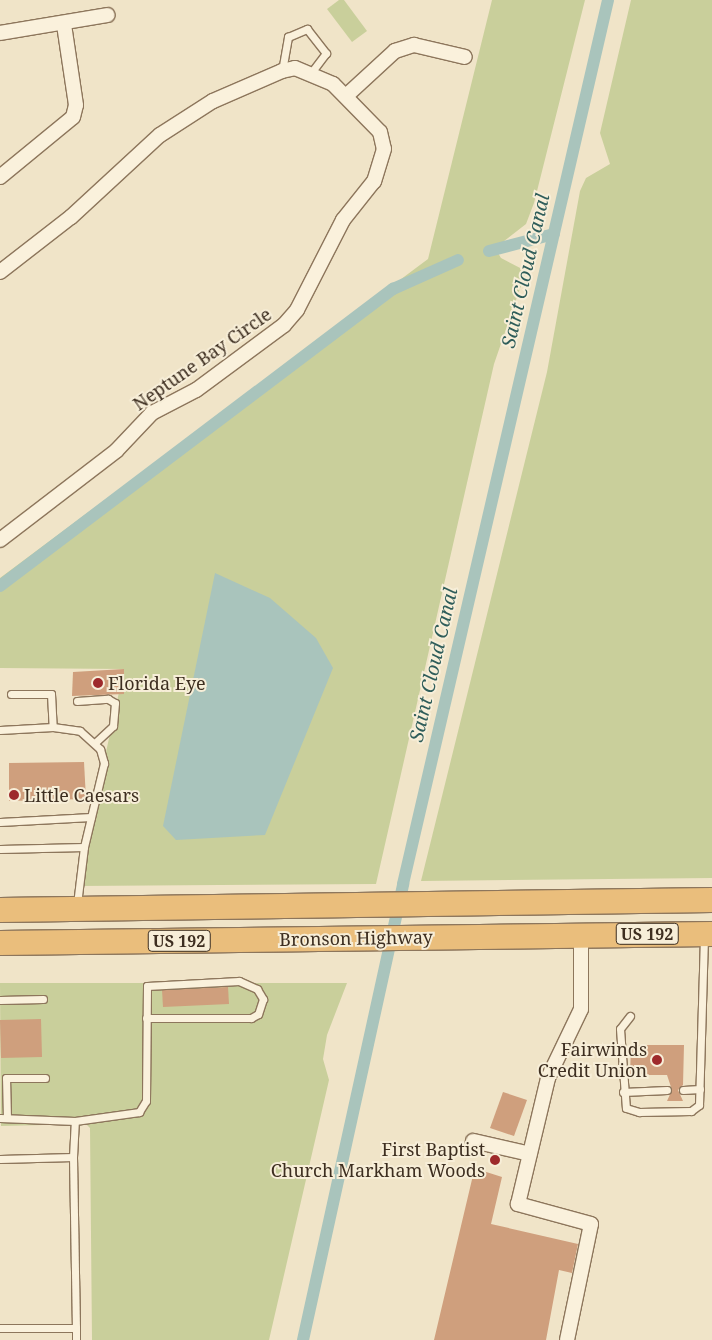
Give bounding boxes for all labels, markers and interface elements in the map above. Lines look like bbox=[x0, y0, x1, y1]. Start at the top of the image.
water label: Saint Cloud Canal bbox=[497, 192, 555, 350]
street label: Neptune Bay Circle bbox=[129, 303, 275, 415]
water label: Saint Cloud Canal bbox=[405, 586, 463, 744]
place label: Florida Eye bbox=[108, 672, 206, 694]
marker: Florida Eye bbox=[92, 677, 104, 689]
place label: Little Caesars bbox=[24, 784, 139, 806]
marker: Little Caesars bbox=[8, 789, 20, 801]
road number: US 192 bbox=[616, 921, 678, 948]
street label: Bronson Highway bbox=[279, 926, 433, 950]
road number: US 192 bbox=[148, 928, 210, 954]
place label: Fairwinds Credit Union bbox=[538, 1039, 647, 1082]
marker: Fairwinds Credit Union bbox=[651, 1054, 663, 1066]
place label: First Baptist Church Markham Woods bbox=[271, 1139, 485, 1182]
marker: First Baptist Church Markham Woods bbox=[489, 1154, 501, 1166]

